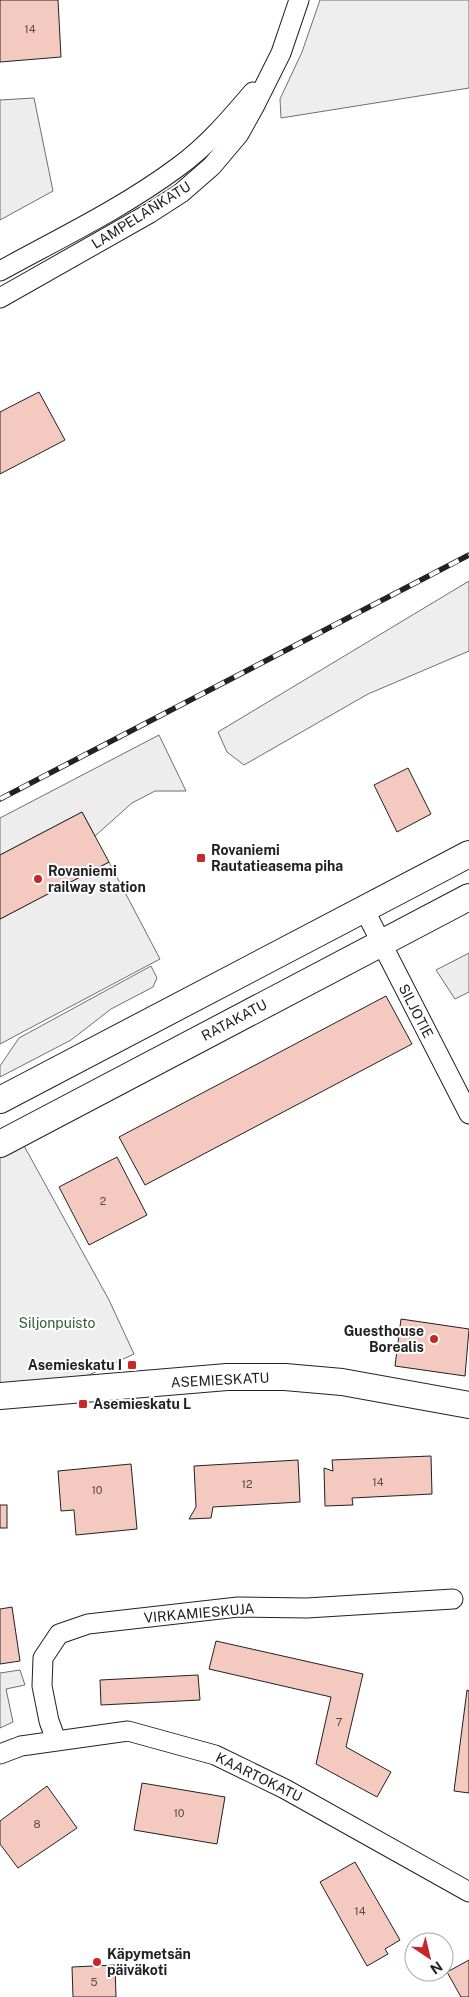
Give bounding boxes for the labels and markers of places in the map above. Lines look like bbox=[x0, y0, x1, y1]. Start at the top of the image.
place label: Rovaniemi Rautatieasema piha bbox=[211, 842, 343, 874]
marker: Rovaniemi Rautatieasema piha bbox=[195, 852, 207, 864]
place label: Rovaniemi railway station bbox=[48, 863, 146, 895]
marker: Rovaniemi railway station bbox=[32, 873, 44, 885]
place label: Guesthouse Borealis bbox=[344, 1323, 424, 1355]
marker: Guesthouse Borealis bbox=[428, 1333, 440, 1345]
place label: Asemieskatu I bbox=[28, 1357, 122, 1373]
marker: Asemieskatu I bbox=[126, 1359, 138, 1371]
place label: Asemieskatu L bbox=[93, 1396, 191, 1412]
marker: Asemieskatu L bbox=[77, 1398, 89, 1410]
place label: Käpymetsän päiväkoti bbox=[107, 1946, 191, 1978]
marker: Käpymetsän päiväkoti bbox=[91, 1956, 103, 1968]

